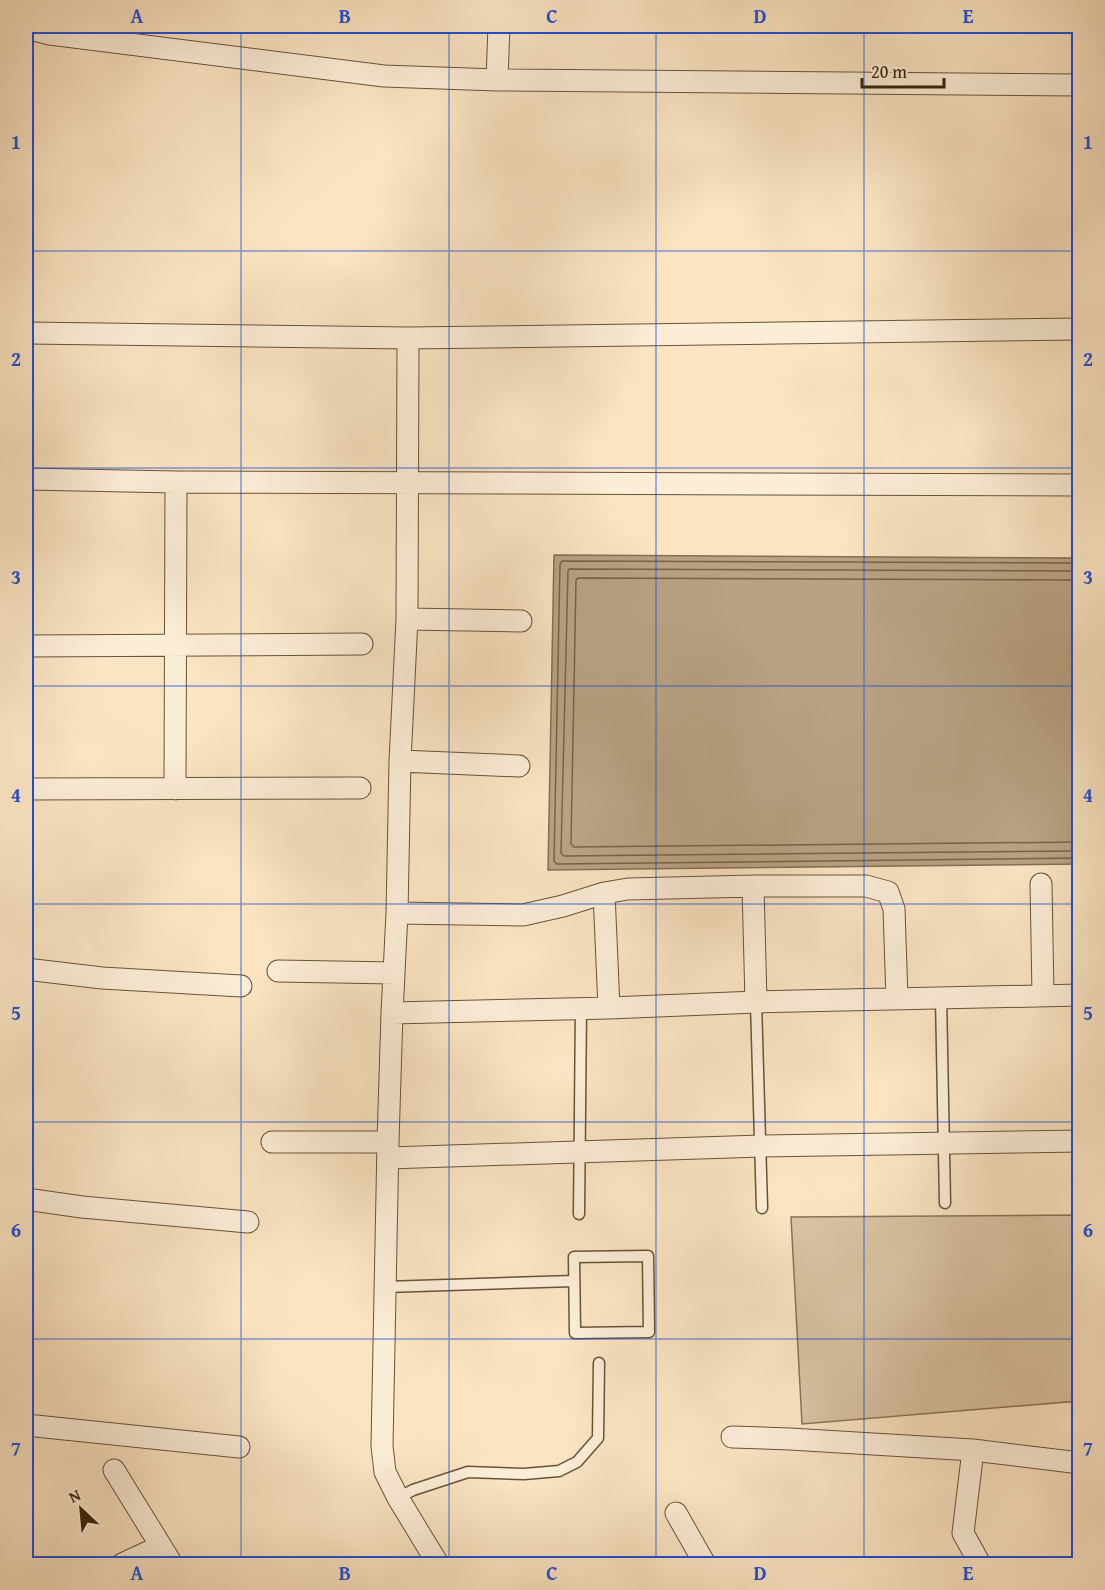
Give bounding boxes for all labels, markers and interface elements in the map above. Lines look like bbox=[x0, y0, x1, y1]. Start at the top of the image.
text: A bbox=[131, 1, 144, 30]
text: B bbox=[339, 1, 351, 30]
text: C bbox=[546, 1, 558, 30]
text: D bbox=[753, 1, 767, 30]
text: E bbox=[963, 1, 974, 30]
scale bar bbox=[862, 51, 944, 89]
text: 20 m bbox=[871, 58, 907, 85]
text: 1 bbox=[11, 127, 21, 156]
text: 1 bbox=[1083, 127, 1093, 156]
text: 2 bbox=[11, 344, 21, 373]
text: 2 bbox=[1083, 344, 1093, 373]
text: 3 bbox=[11, 562, 21, 591]
text: 3 bbox=[1083, 562, 1093, 591]
text: 4 bbox=[11, 780, 21, 809]
text: 4 bbox=[1083, 780, 1093, 809]
text: 5 bbox=[11, 998, 21, 1027]
text: 5 bbox=[1083, 998, 1093, 1027]
text: 6 bbox=[11, 1215, 21, 1244]
text: 6 bbox=[1083, 1215, 1093, 1244]
text: 7 bbox=[11, 1433, 21, 1462]
text: 7 bbox=[1083, 1433, 1093, 1462]
north arrow bbox=[51, 1479, 111, 1539]
text: N bbox=[64, 1482, 85, 1509]
text: A bbox=[131, 1558, 144, 1587]
text: B bbox=[339, 1558, 351, 1587]
text: C bbox=[546, 1558, 558, 1587]
text: D bbox=[753, 1558, 767, 1587]
text: E bbox=[963, 1558, 974, 1587]

